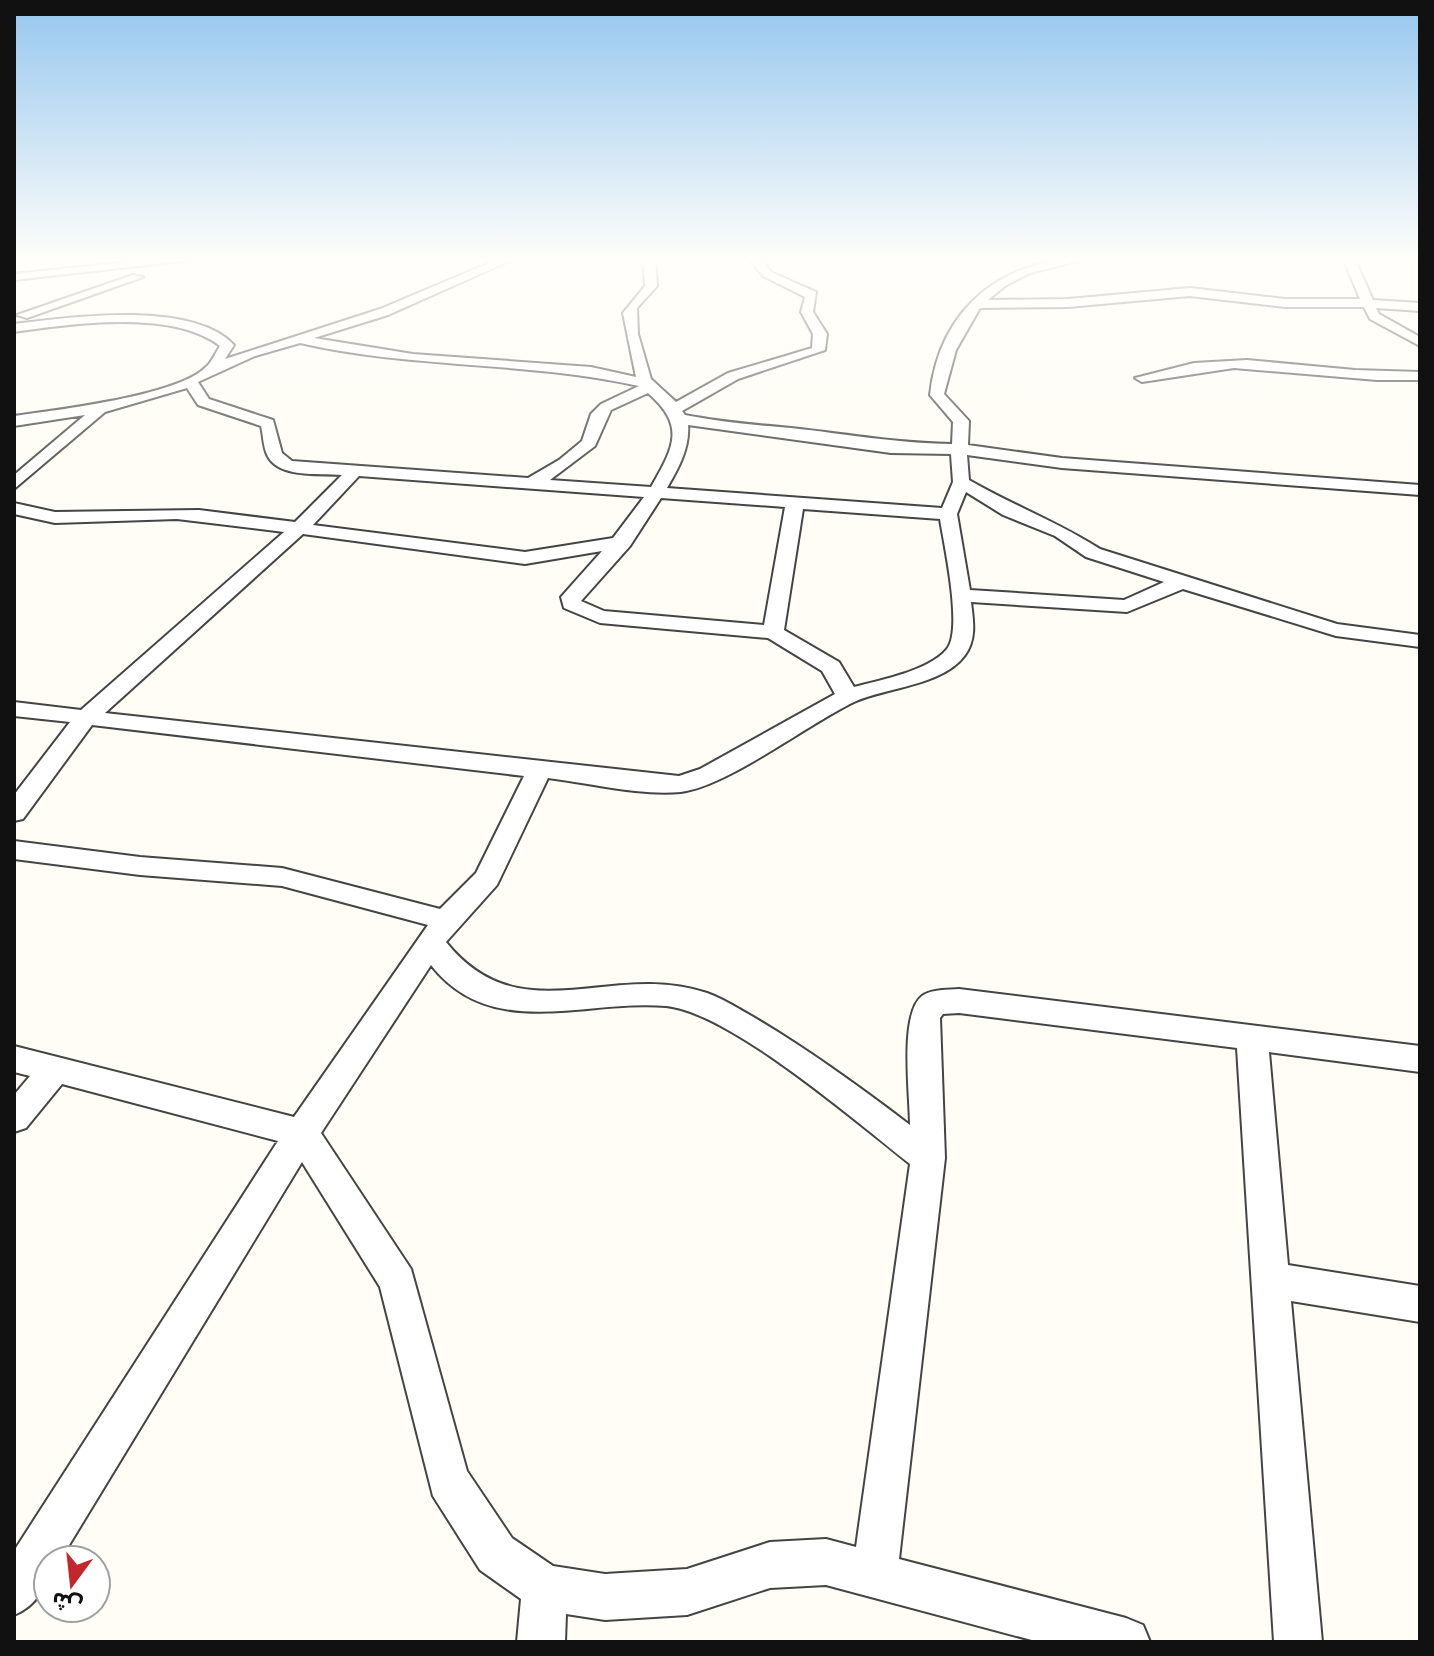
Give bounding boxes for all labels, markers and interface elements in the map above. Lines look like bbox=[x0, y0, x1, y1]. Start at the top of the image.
north arrow bbox=[32, 1544, 112, 1624]
text: ش bbox=[48, 1586, 85, 1622]

